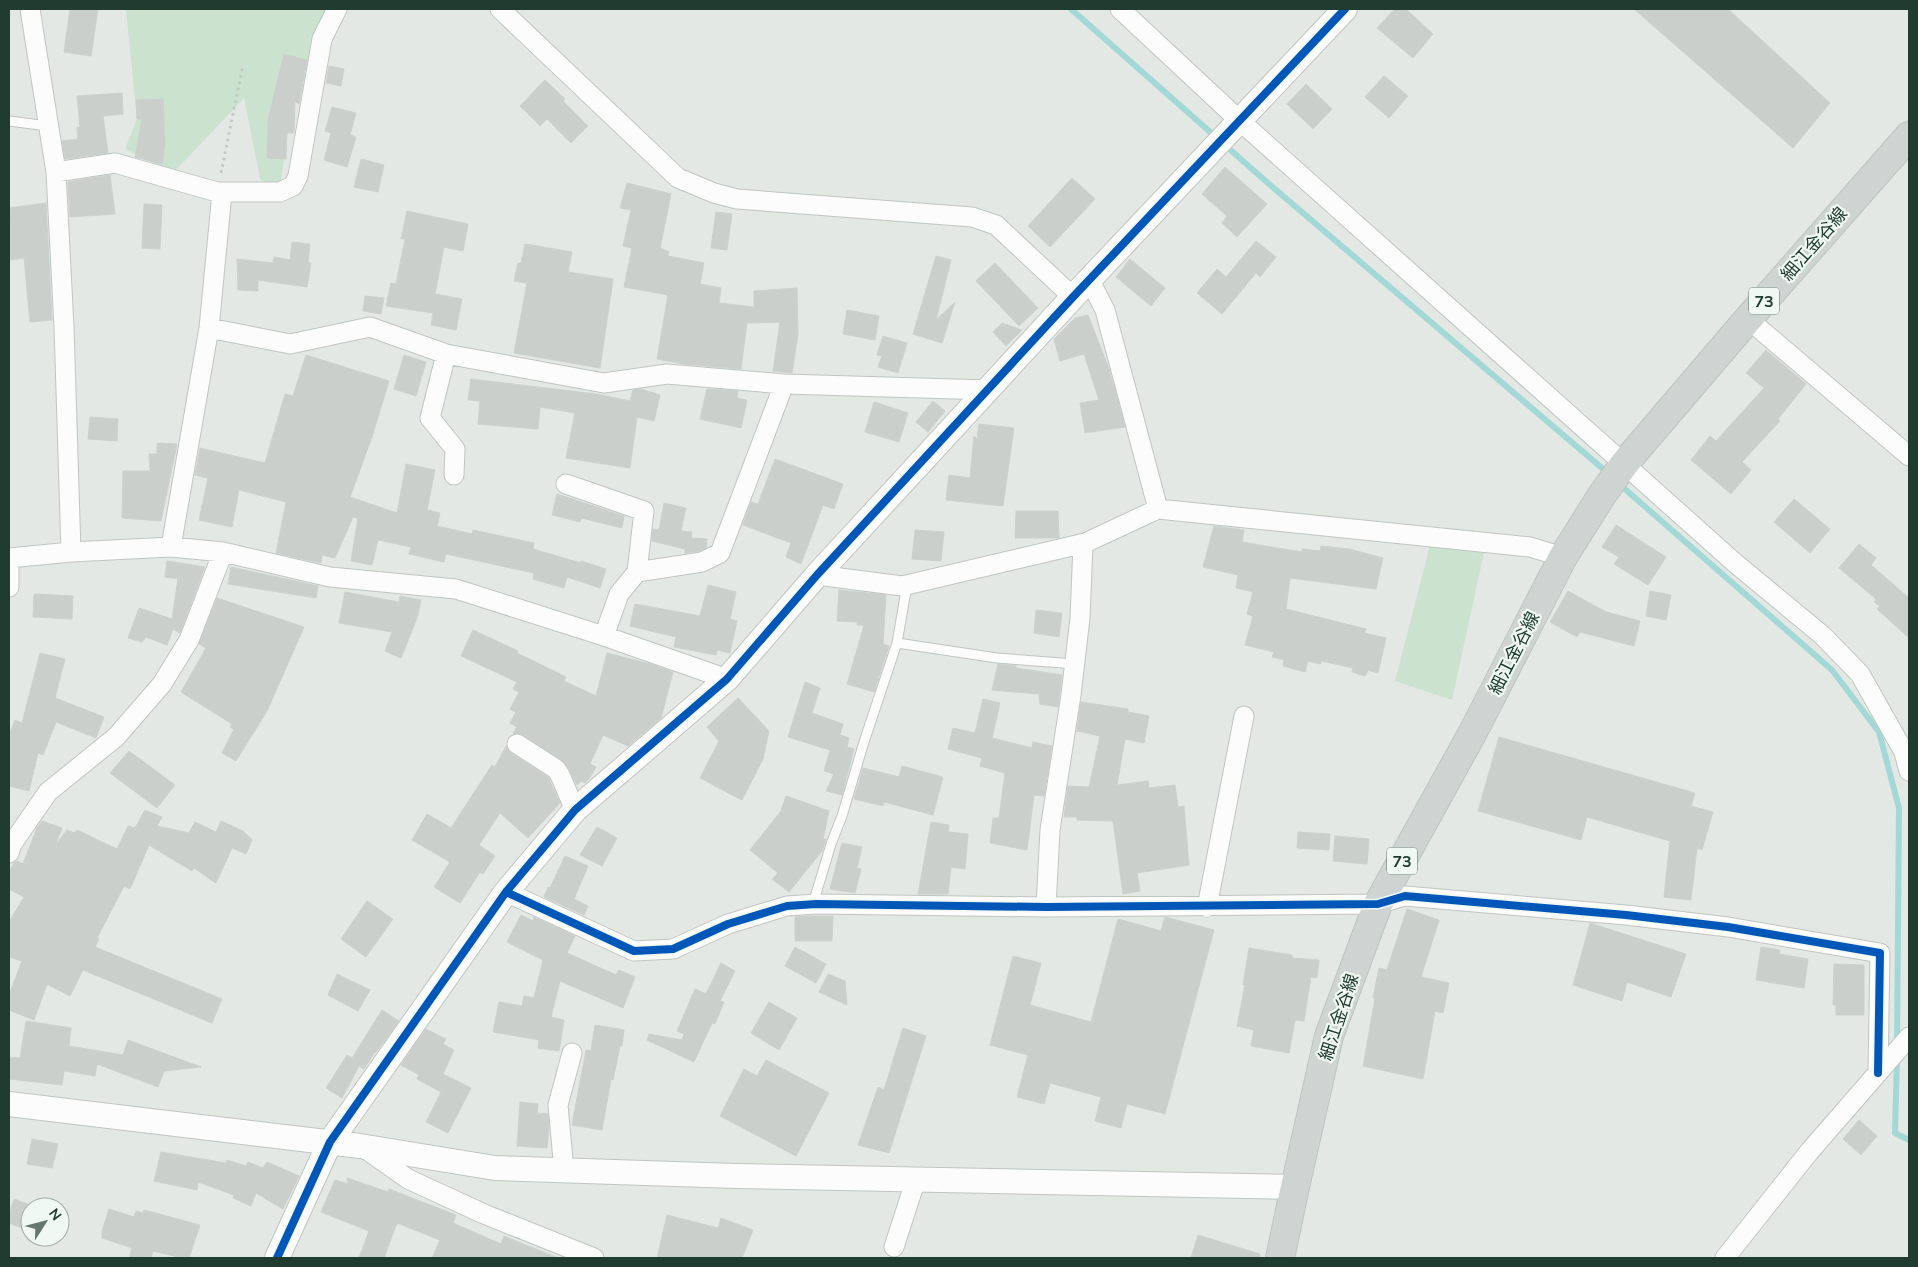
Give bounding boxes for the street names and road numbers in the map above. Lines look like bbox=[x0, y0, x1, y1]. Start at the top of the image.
street label: 細江金谷線 bbox=[1775, 202, 1852, 285]
road number: 73 bbox=[1749, 288, 1779, 314]
street label: 細江金谷線 bbox=[1483, 607, 1544, 698]
road number: 73 bbox=[1387, 848, 1417, 874]
street label: 細江金谷線 bbox=[1314, 970, 1363, 1063]

